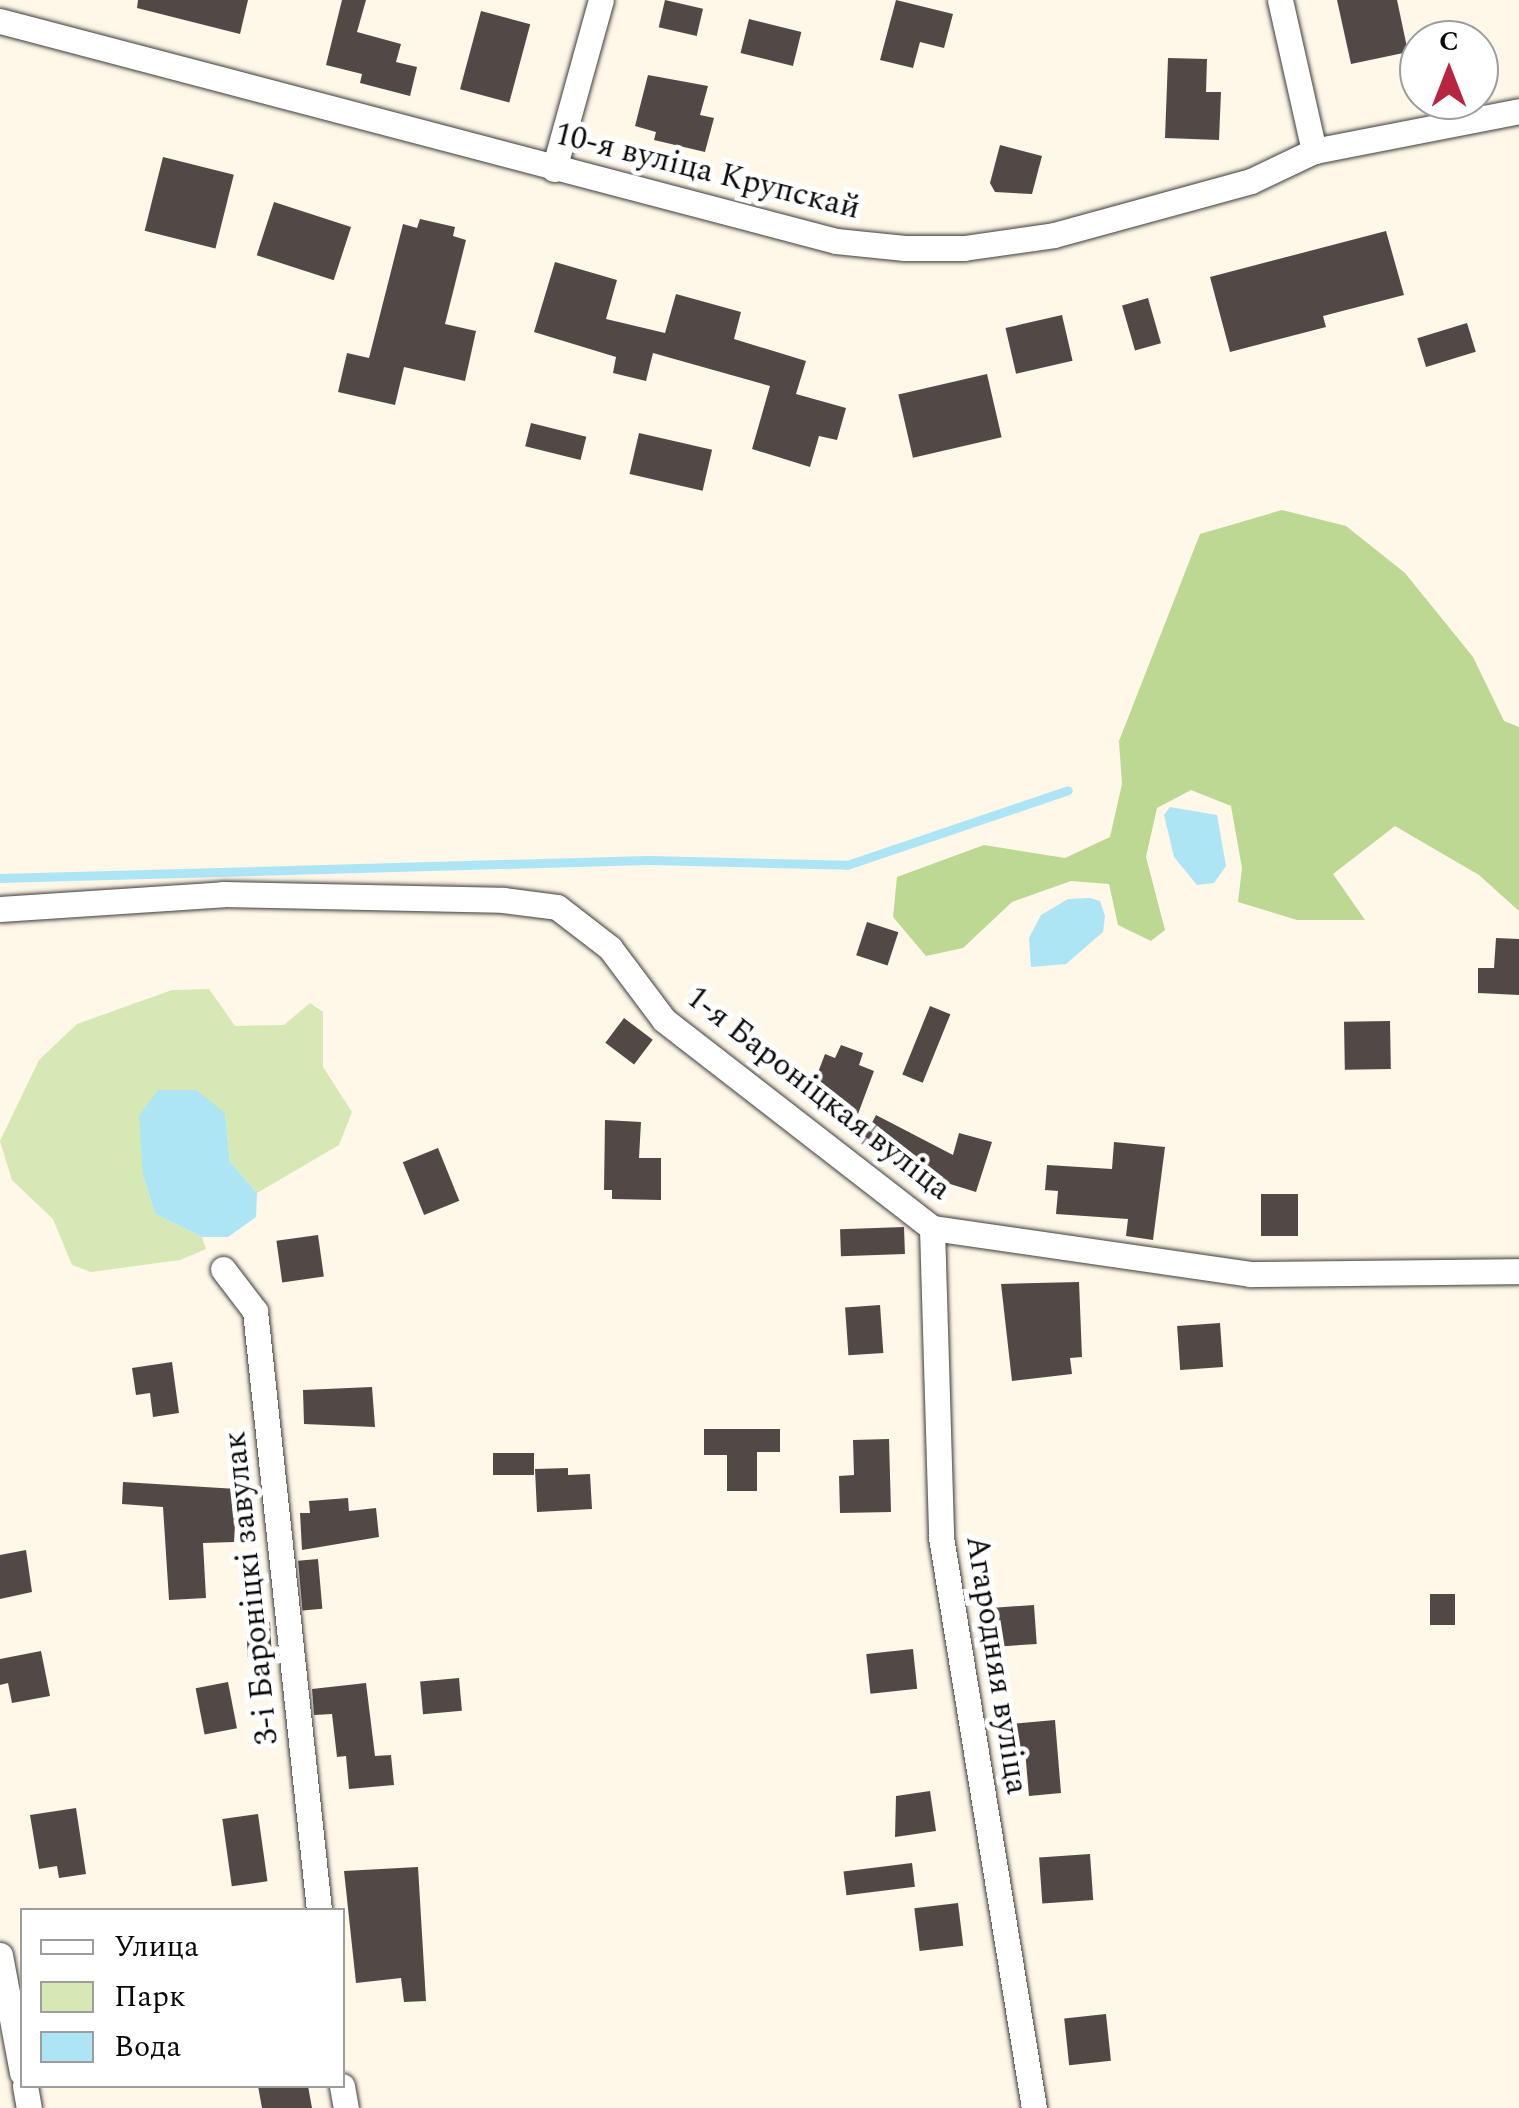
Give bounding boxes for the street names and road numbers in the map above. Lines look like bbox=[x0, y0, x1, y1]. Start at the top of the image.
street label: 10-я вуліца Крупскай bbox=[550, 115, 864, 229]
street label: 1-я Бароніцкая вуліца bbox=[678, 979, 958, 1209]
street label: 3-і Бароніцкі завулак bbox=[216, 1429, 288, 1747]
street label: Агародняя вуліца bbox=[957, 1533, 1035, 1797]

